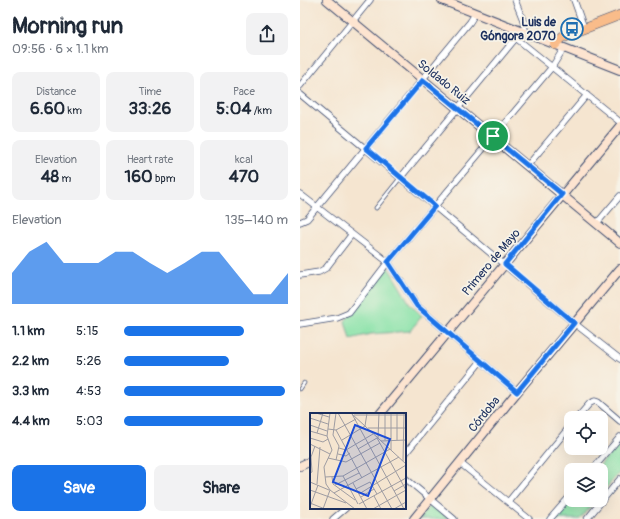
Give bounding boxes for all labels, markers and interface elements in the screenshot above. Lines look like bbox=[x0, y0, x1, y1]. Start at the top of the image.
text: Morning run bbox=[12, 12, 123, 40]
button: share bbox=[246, 13, 288, 55]
place label: Luis de Góngora 2070 bbox=[480, 15, 557, 44]
bus stop icon: Luis de Góngora 2070 bbox=[559, 16, 585, 42]
text: 09:56 · 6 × 1.1 km bbox=[12, 41, 109, 57]
street label: Soldado Ruiz bbox=[414, 56, 473, 108]
text: Distance bbox=[36, 85, 76, 98]
text: Time bbox=[139, 85, 162, 98]
text: Pace bbox=[233, 85, 255, 98]
text: 6.60 bbox=[30, 98, 65, 119]
text: 33:26 bbox=[129, 98, 171, 119]
text: 5:04 bbox=[216, 98, 251, 119]
text: km bbox=[65, 104, 82, 117]
text: /km bbox=[251, 104, 272, 117]
pin bbox=[476, 119, 510, 153]
icon: arrive bbox=[482, 125, 504, 147]
text: Elevation bbox=[35, 153, 77, 166]
text: Heart rate bbox=[127, 153, 173, 166]
text: kcal bbox=[235, 153, 253, 166]
text: 48 bbox=[41, 166, 59, 187]
text: 160 bbox=[125, 166, 153, 187]
text: 470 bbox=[229, 166, 259, 187]
text: m bbox=[59, 172, 71, 185]
text: bpm bbox=[153, 172, 175, 185]
text: Elevation bbox=[12, 212, 62, 228]
text: 135–140 m bbox=[225, 212, 288, 228]
street label: Primero de Mayo bbox=[459, 225, 524, 299]
text: 1.1 km bbox=[12, 323, 45, 339]
text: 5:15 bbox=[76, 323, 99, 339]
text: 2.2 km bbox=[12, 353, 49, 369]
text: 5:26 bbox=[76, 353, 101, 369]
text: 3.3 km bbox=[12, 383, 49, 399]
text: 4:53 bbox=[76, 383, 101, 399]
street label: Córdoba bbox=[465, 393, 504, 435]
map controls bbox=[564, 411, 608, 507]
button: locate bbox=[564, 411, 608, 455]
text: 4.4 km bbox=[12, 413, 50, 429]
text: 5:03 bbox=[76, 413, 103, 429]
inset map bbox=[310, 413, 406, 509]
button: layers bbox=[564, 463, 608, 507]
button: Save bbox=[12, 465, 146, 511]
button: Share bbox=[154, 465, 288, 511]

